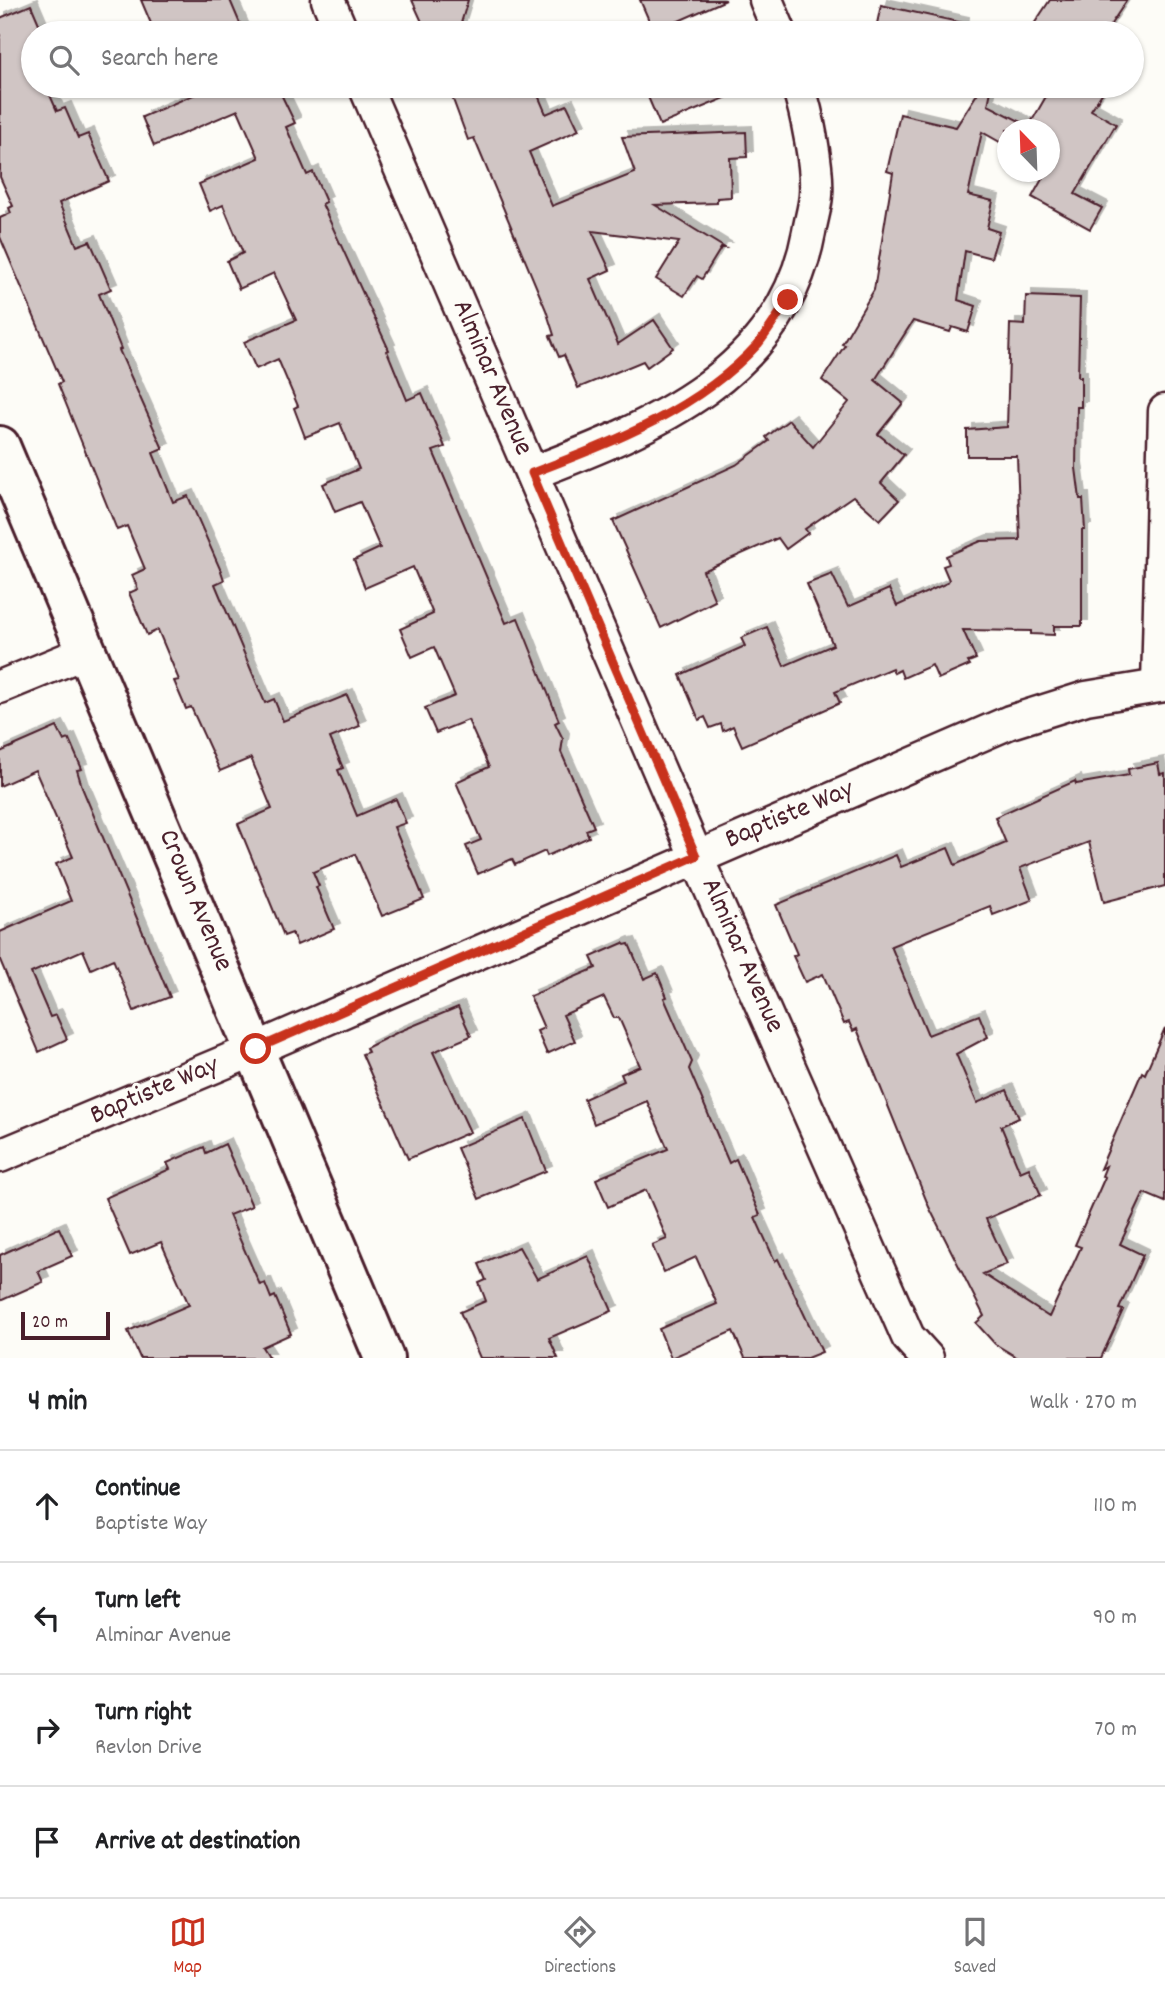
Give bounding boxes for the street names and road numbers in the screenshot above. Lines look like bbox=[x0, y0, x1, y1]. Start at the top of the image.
street label: Alminar Avenue bbox=[440, 294, 542, 462]
street label: Baptiste Way bbox=[720, 771, 861, 861]
street label: Crown Avenue bbox=[146, 824, 242, 978]
street label: Alminar Avenue bbox=[689, 872, 793, 1040]
street label: Baptiste Way bbox=[85, 1047, 226, 1137]

